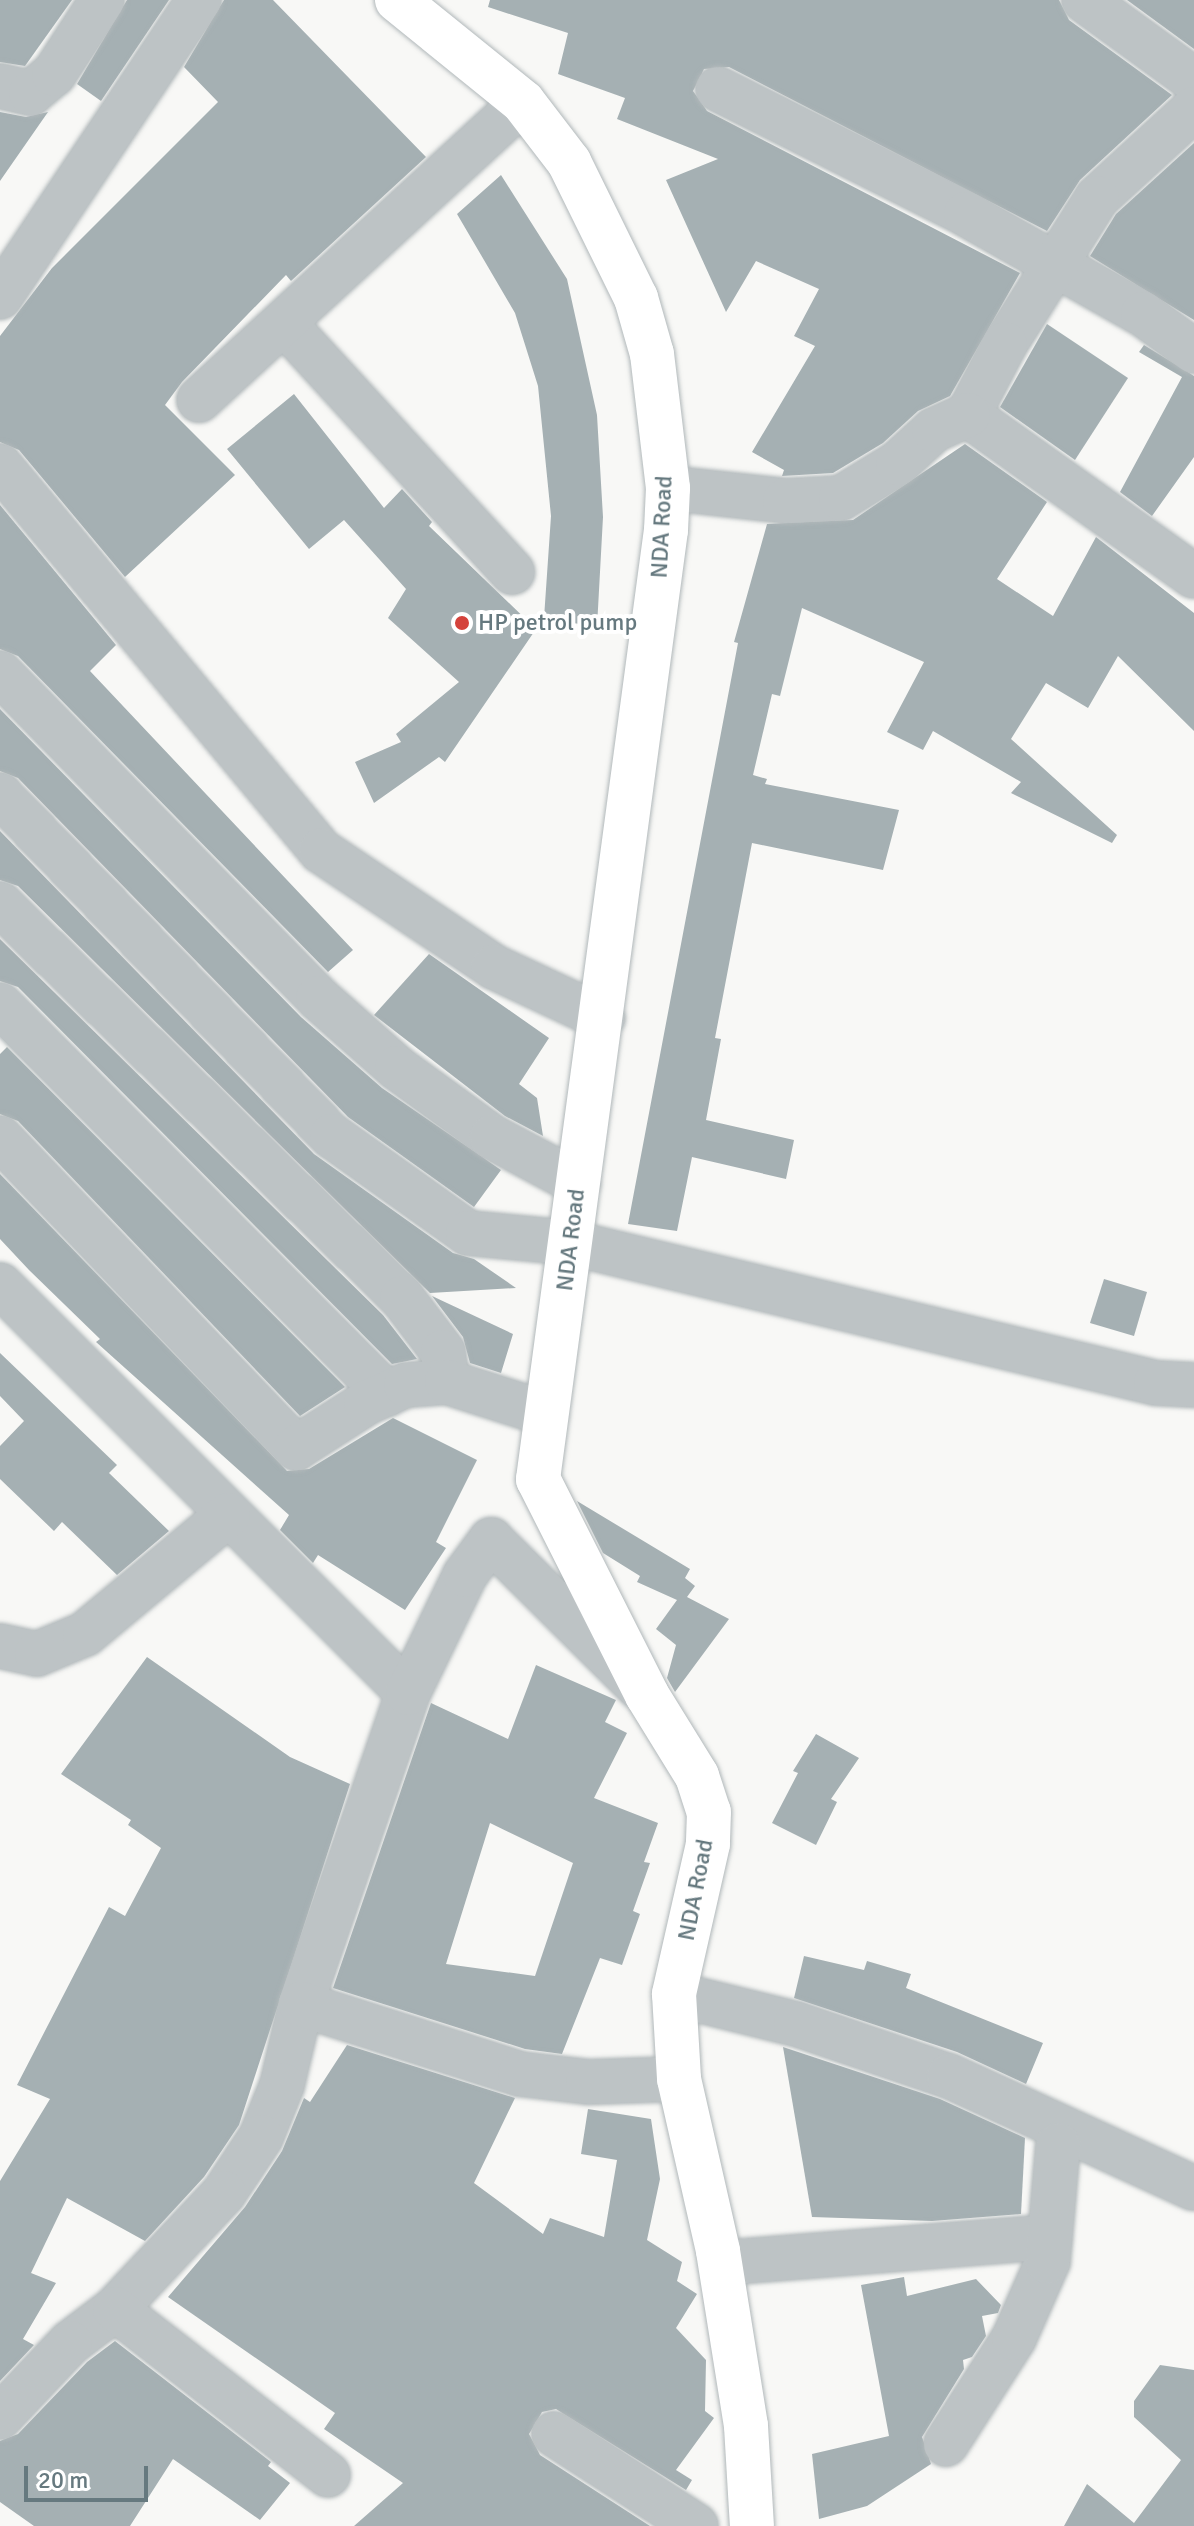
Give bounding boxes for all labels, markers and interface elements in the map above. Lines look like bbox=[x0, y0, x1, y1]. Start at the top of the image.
street label: NDA Road bbox=[645, 475, 679, 579]
place label: HP petrol pump bbox=[478, 609, 637, 637]
marker: HP petrol pump bbox=[453, 614, 471, 632]
street label: NDA Road bbox=[550, 1187, 592, 1293]
street label: NDA Road bbox=[672, 1837, 720, 1943]
scale bar bbox=[28, 2450, 152, 2500]
text: 20 m bbox=[38, 2465, 88, 2495]

